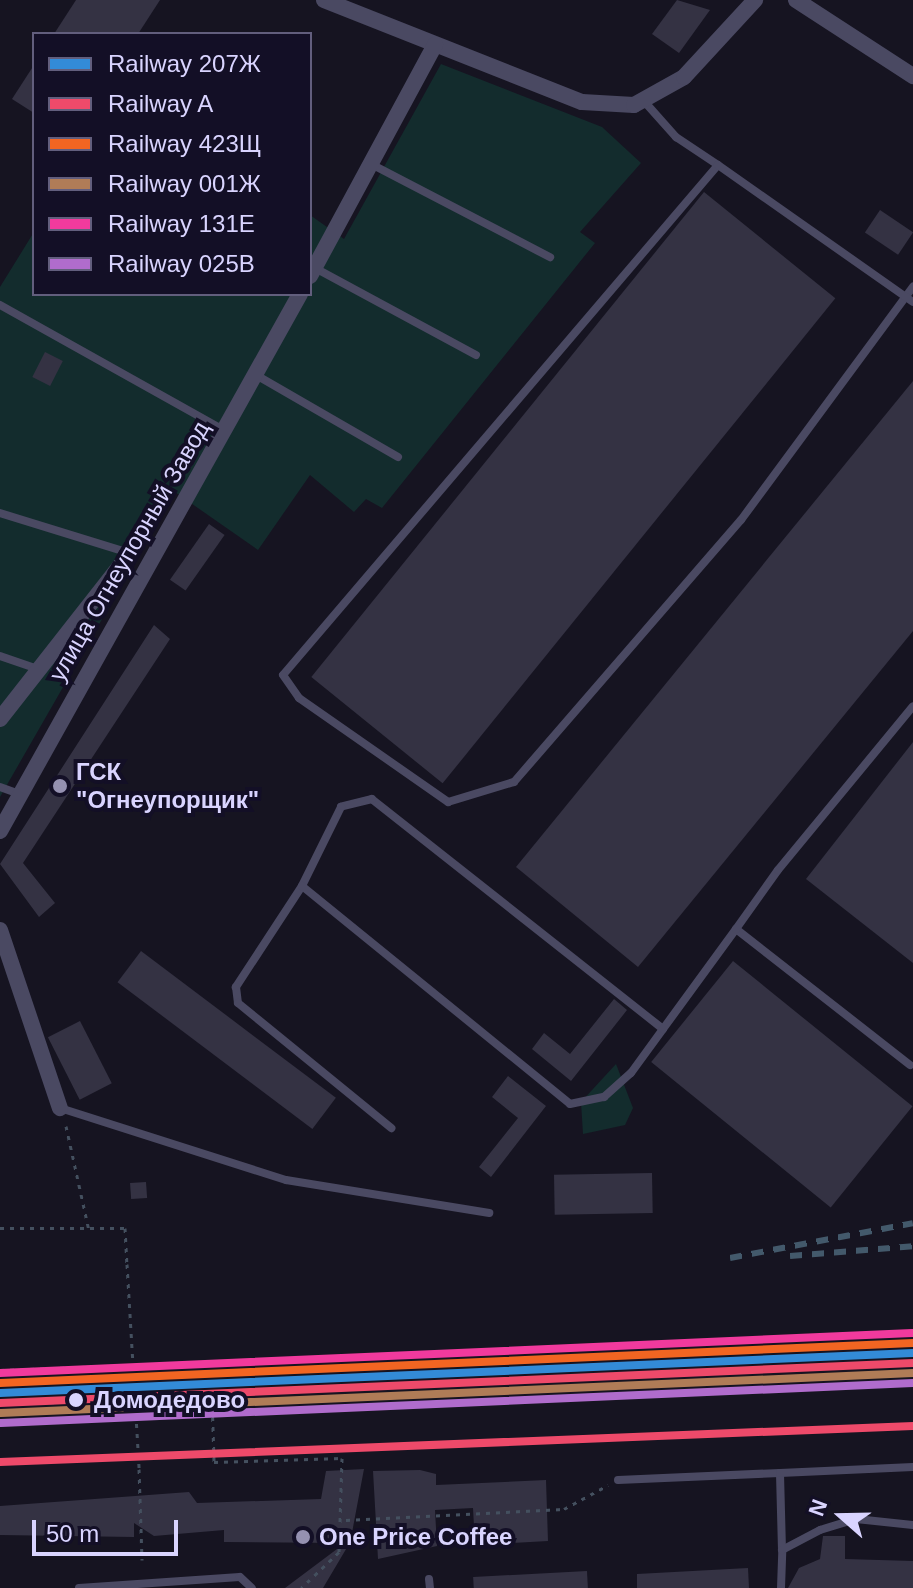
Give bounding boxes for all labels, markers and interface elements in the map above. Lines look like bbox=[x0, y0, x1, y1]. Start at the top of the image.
legend bbox=[32, 32, 312, 296]
text: Railway 207Ж bbox=[108, 50, 261, 77]
text: Railway A bbox=[108, 90, 213, 117]
text: Railway 423Щ bbox=[108, 130, 261, 157]
text: Railway 001Ж bbox=[108, 170, 261, 197]
text: Railway 131Е bbox=[108, 210, 255, 237]
text: Railway 025В bbox=[108, 250, 255, 277]
street label: улица Огнеупорный Завод bbox=[43, 416, 215, 686]
place label: ГСК "Огнеупорщик" bbox=[76, 758, 259, 814]
marker: ГСК "Огнеупорщик" bbox=[51, 777, 69, 795]
place label: Домодедово bbox=[94, 1386, 245, 1414]
marker: Домодедово bbox=[65, 1389, 87, 1411]
north arrow bbox=[801, 1476, 881, 1556]
text: N bbox=[804, 1496, 832, 1519]
scale bar bbox=[36, 1504, 182, 1554]
text: 50 m bbox=[46, 1520, 99, 1547]
place label: One Price Coffee bbox=[319, 1523, 512, 1551]
marker: One Price Coffee bbox=[294, 1528, 312, 1546]

